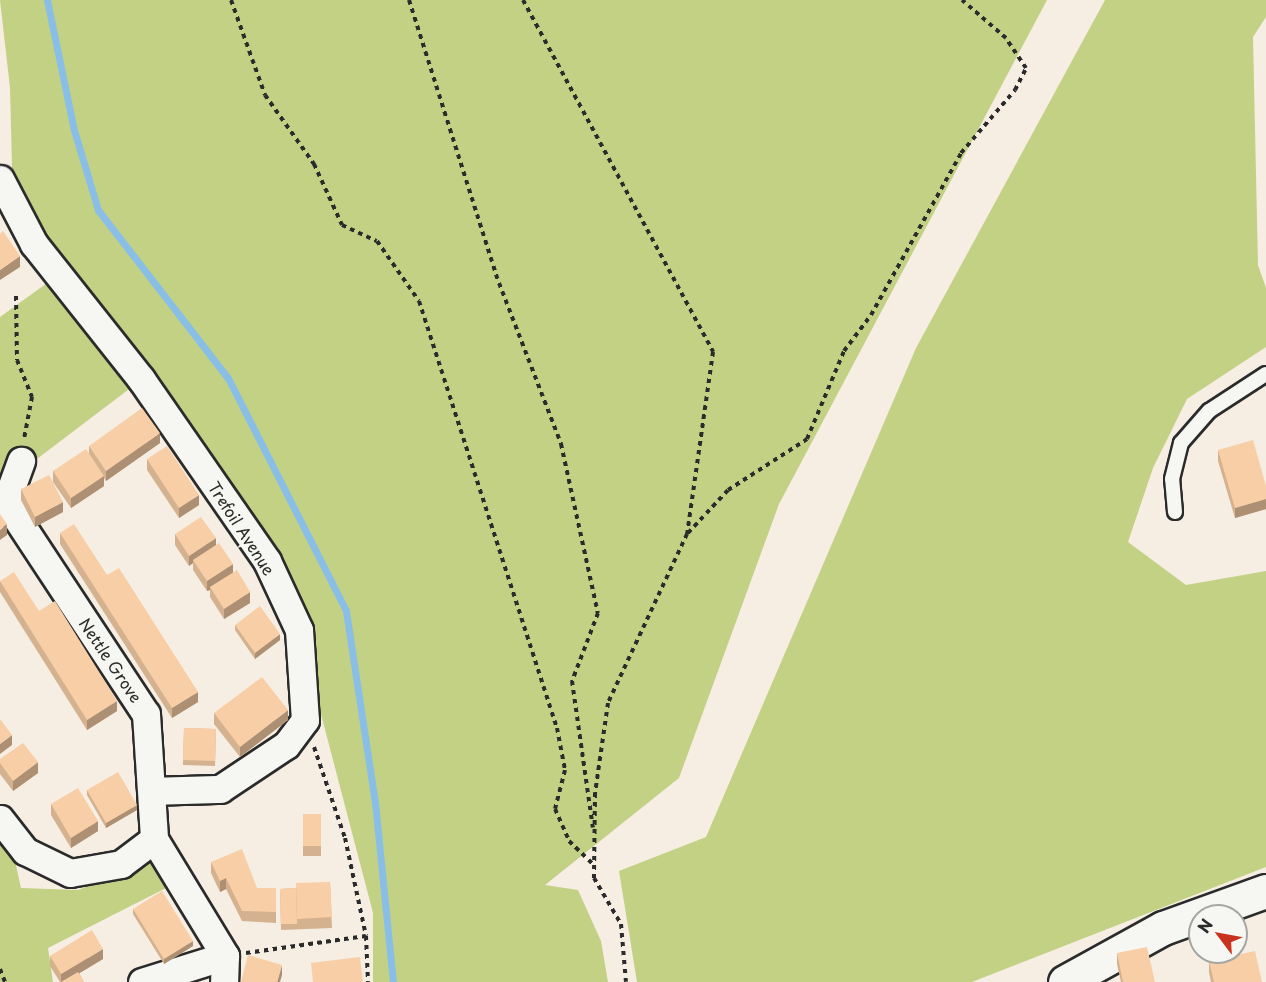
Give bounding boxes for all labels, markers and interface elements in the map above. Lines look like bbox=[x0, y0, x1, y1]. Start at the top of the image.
street label: Trefoil Avenue bbox=[205, 478, 279, 578]
street label: Nettle Grove bbox=[75, 614, 147, 706]
north arrow bbox=[1188, 904, 1248, 964]
text: N bbox=[1191, 914, 1218, 937]

